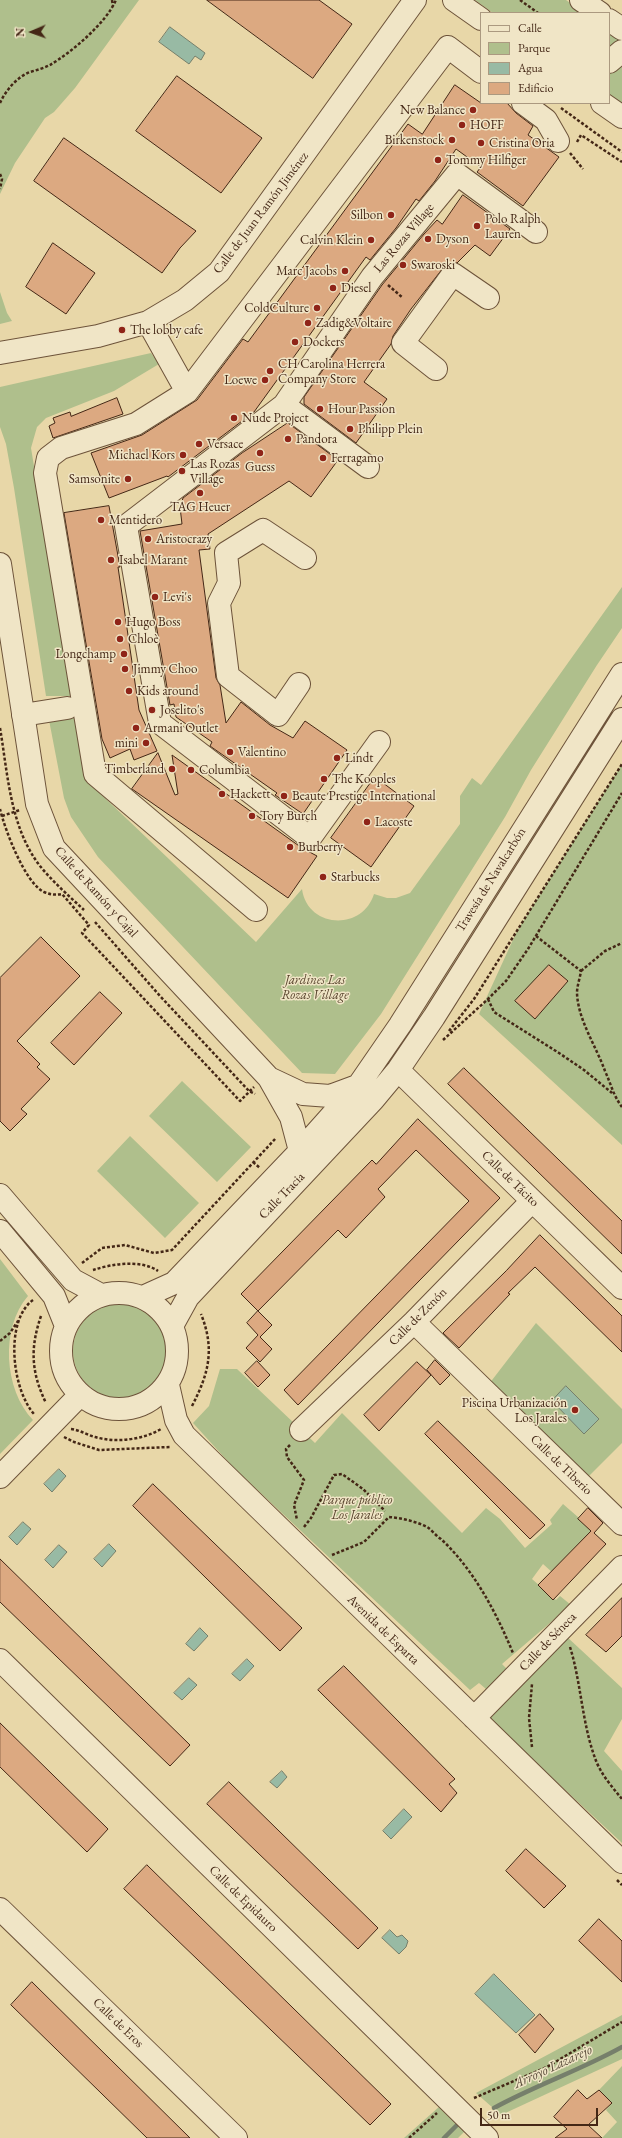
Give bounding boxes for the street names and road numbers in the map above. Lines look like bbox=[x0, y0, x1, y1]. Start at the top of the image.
street label: Calle de Juan Ramón Jiménez bbox=[210, 149, 312, 277]
street label: Las Rozas Village bbox=[370, 200, 438, 276]
street label: Travesía de Navalcarbón bbox=[453, 825, 529, 935]
street label: Calle de Ramón y Cajal bbox=[51, 843, 141, 941]
street label: Calle de Tácito bbox=[478, 1148, 542, 1210]
street label: Calle Tracia bbox=[256, 1169, 308, 1223]
street label: Calle de Zenón bbox=[386, 1285, 450, 1349]
street label: Calle de Tiberio bbox=[527, 1432, 595, 1498]
street label: Avenida de Esparta bbox=[344, 1592, 422, 1668]
street label: Calle de Séneca bbox=[516, 1609, 580, 1675]
street label: Calle de Epidauro bbox=[205, 1862, 281, 1936]
street label: Calle de Eros bbox=[89, 1995, 147, 2051]

